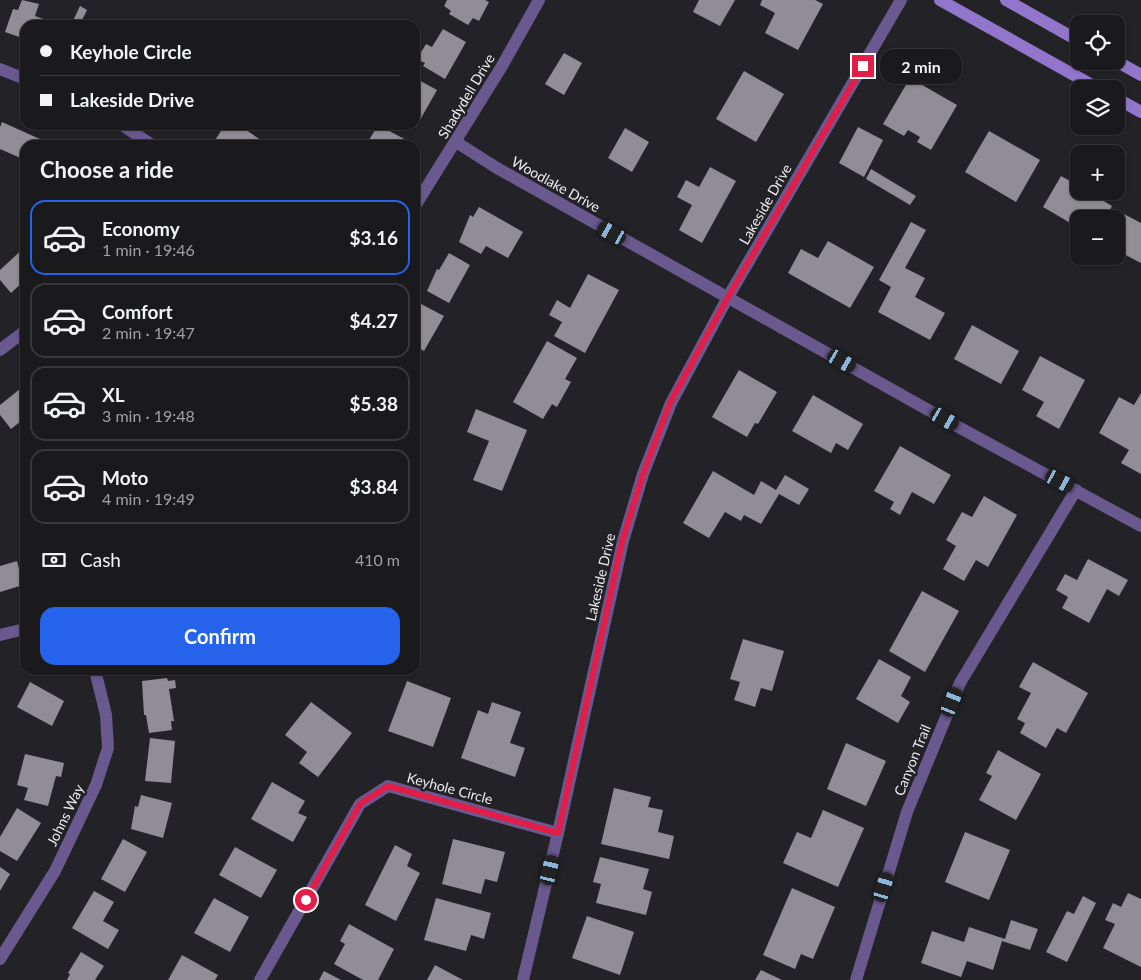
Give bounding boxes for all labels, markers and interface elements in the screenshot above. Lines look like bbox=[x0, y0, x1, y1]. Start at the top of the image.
map controls bbox=[1070, 15, 1125, 265]
button: locate bbox=[1070, 15, 1125, 70]
text: Keyhole Circle bbox=[70, 40, 192, 63]
callout: 2 min bbox=[880, 48, 963, 84]
street label: Shadydell Drive bbox=[434, 51, 498, 141]
route end bbox=[852, 55, 874, 77]
text: 2 min bbox=[901, 57, 941, 76]
button: layers bbox=[1070, 80, 1125, 135]
text: Lakeside Drive bbox=[70, 88, 194, 111]
button: + bbox=[1070, 145, 1125, 200]
street label: Woodlake Drive bbox=[509, 153, 603, 215]
text: Choose a ride bbox=[40, 156, 174, 183]
street label: Lakeside Drive bbox=[735, 161, 795, 247]
button: − bbox=[1070, 210, 1125, 265]
icon: car bbox=[42, 215, 87, 260]
text: Economy bbox=[102, 217, 180, 240]
car bbox=[595, 219, 628, 247]
text: $3.16 bbox=[349, 226, 398, 249]
text: 1 min · 19:46 bbox=[102, 240, 195, 259]
icon: car bbox=[42, 298, 87, 343]
text: Comfort bbox=[102, 300, 173, 323]
text: $4.27 bbox=[349, 309, 398, 332]
text: 2 min · 19:47 bbox=[102, 323, 195, 342]
car bbox=[825, 347, 858, 375]
icon: car bbox=[42, 381, 87, 426]
text: XL bbox=[102, 383, 125, 406]
text: $5.38 bbox=[349, 392, 398, 415]
car bbox=[928, 405, 961, 433]
text: 3 min · 19:48 bbox=[102, 406, 195, 425]
icon: car bbox=[42, 464, 87, 509]
text: Moto bbox=[102, 466, 148, 489]
car bbox=[1043, 467, 1076, 495]
text: $3.84 bbox=[349, 475, 398, 498]
text: 4 min · 19:49 bbox=[102, 489, 195, 508]
street label: Lakeside Drive bbox=[582, 531, 618, 623]
icon: cash bbox=[40, 546, 68, 574]
text: Cash bbox=[80, 548, 121, 571]
text: 410 m bbox=[355, 550, 400, 569]
button: Confirm bbox=[40, 607, 400, 665]
car bbox=[939, 685, 964, 719]
street label: Canyon Trail bbox=[890, 722, 934, 798]
street label: Keyhole Circle bbox=[405, 768, 495, 808]
street label: Johns Way bbox=[43, 781, 88, 849]
car bbox=[539, 854, 560, 886]
car bbox=[872, 870, 895, 904]
route start bbox=[295, 889, 317, 911]

